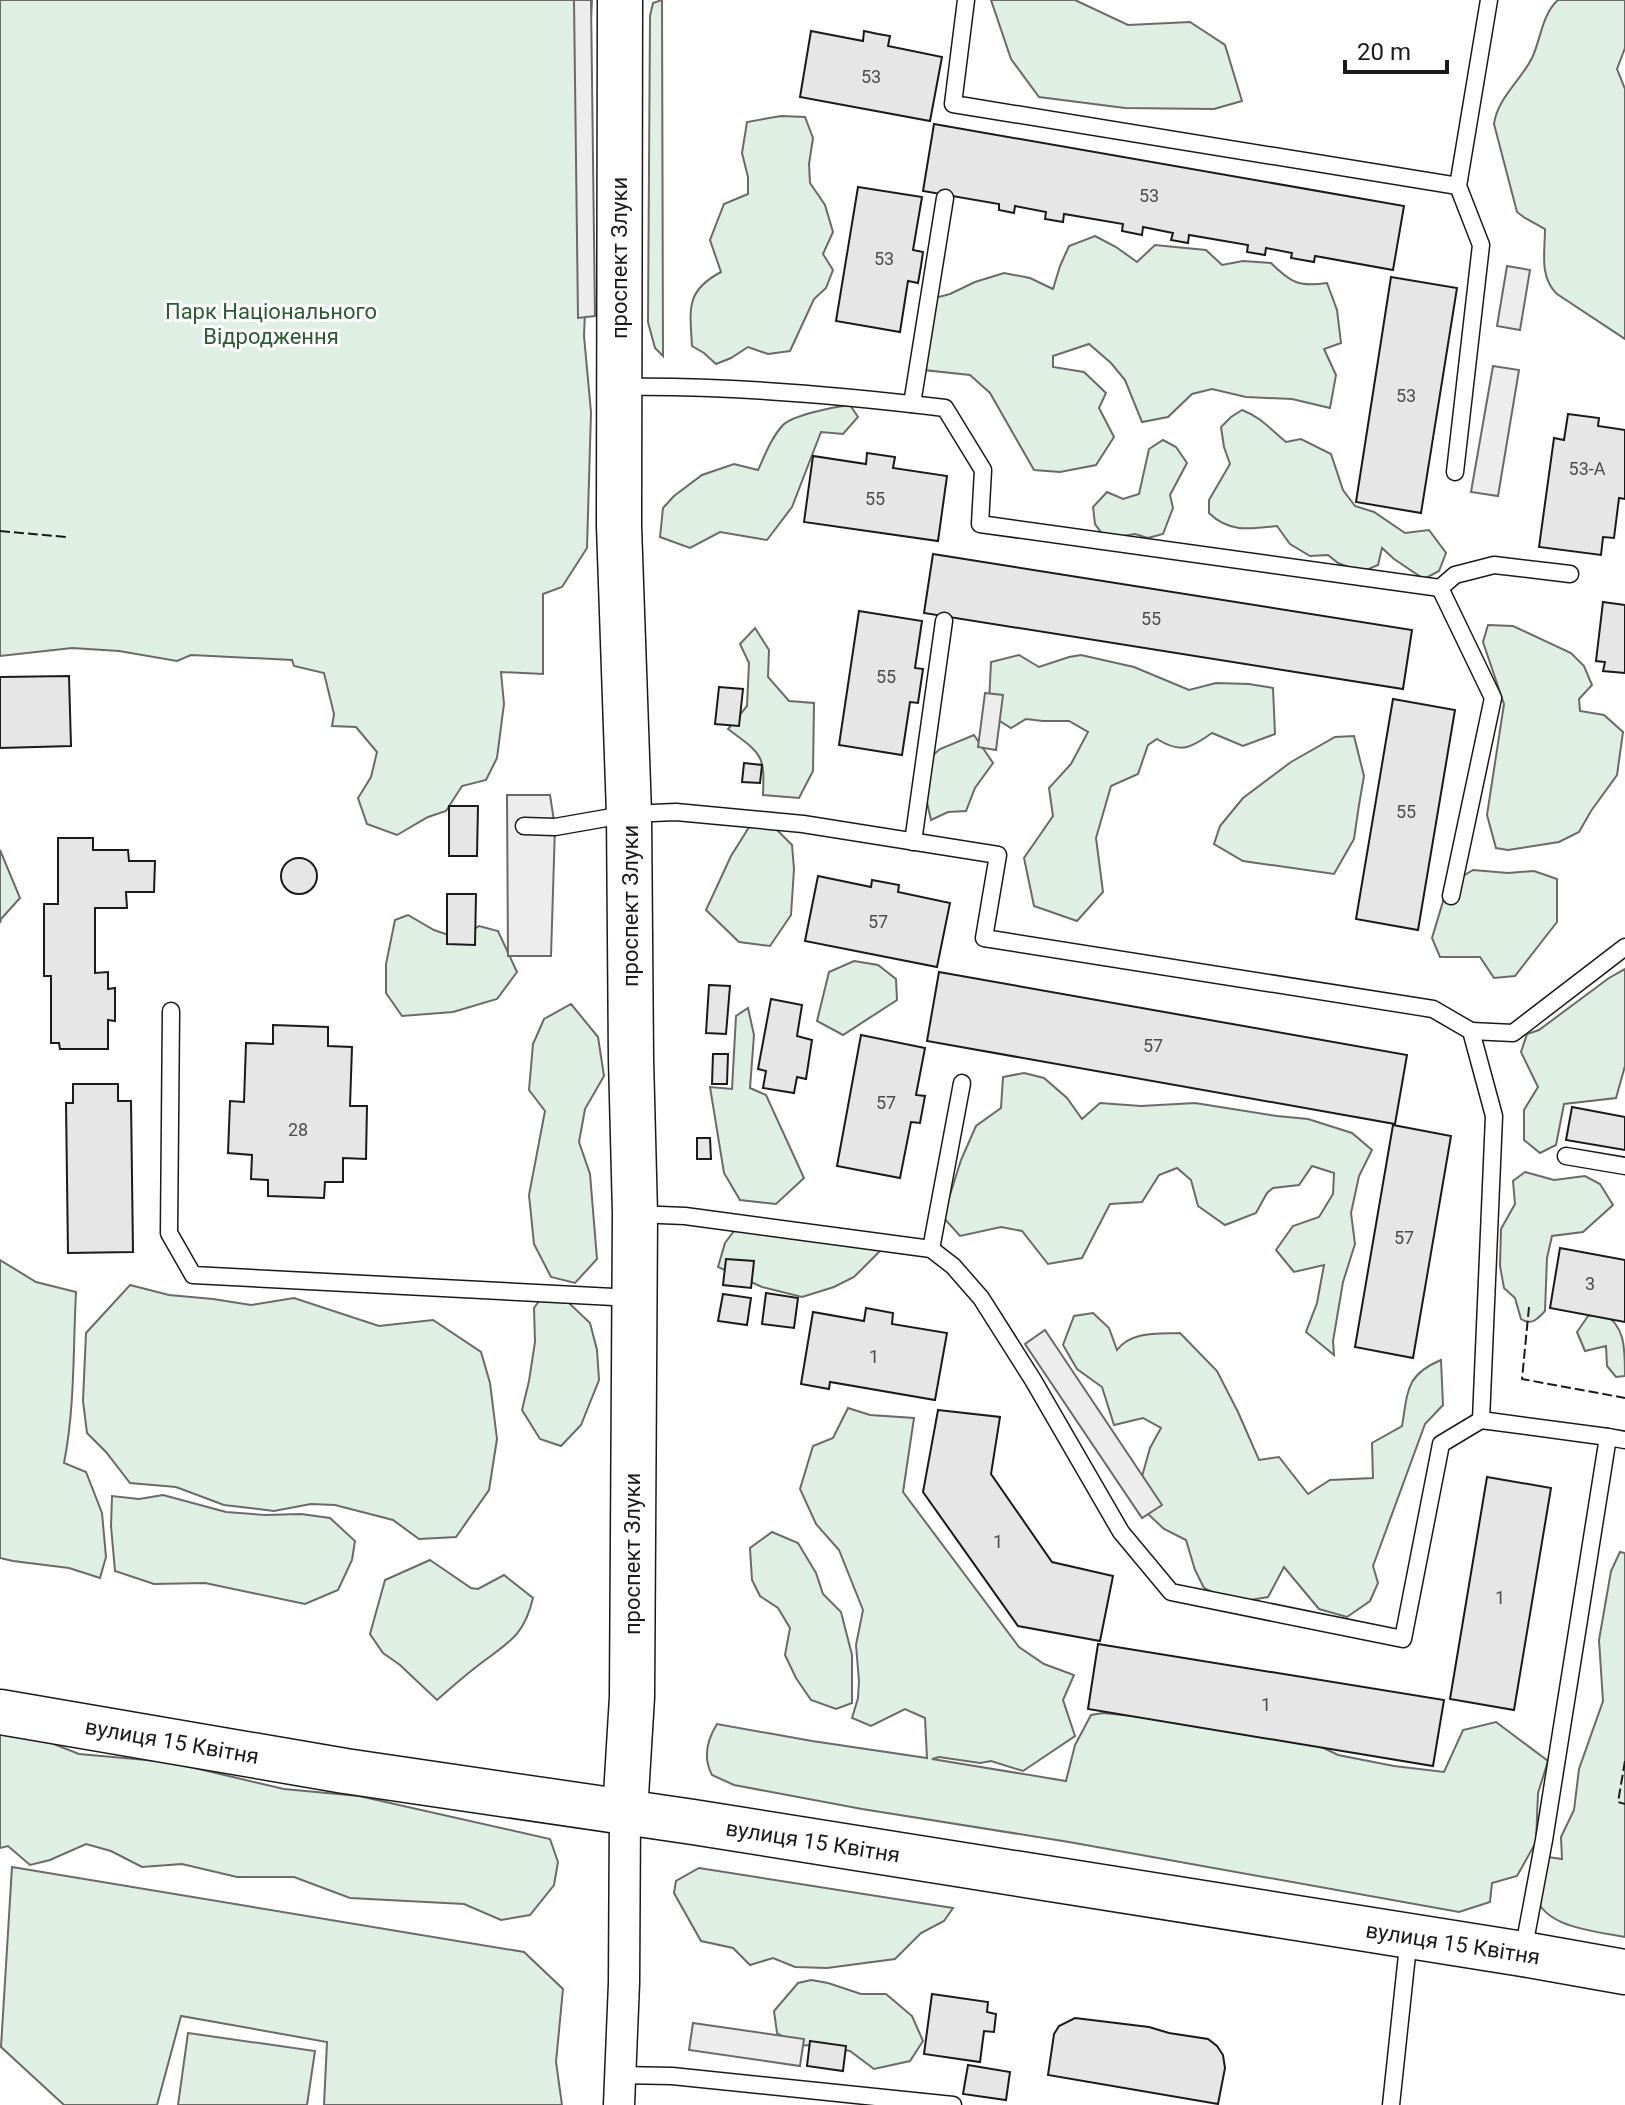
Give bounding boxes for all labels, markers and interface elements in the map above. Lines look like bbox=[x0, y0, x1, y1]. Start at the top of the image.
scale bar bbox=[1345, 24, 1447, 74]
text: 20 m bbox=[1357, 38, 1411, 66]
house number: 53 bbox=[861, 66, 881, 87]
street label: проспект Злуки bbox=[607, 177, 632, 339]
house number: 53 bbox=[1139, 185, 1159, 206]
house number: 53 bbox=[874, 248, 894, 269]
park label: Парк Національного Відродження bbox=[165, 299, 377, 349]
house number: 53 bbox=[1396, 385, 1416, 406]
house number: 53-А bbox=[1569, 458, 1606, 479]
house number: 55 bbox=[865, 488, 885, 509]
house number: 55 bbox=[1141, 608, 1161, 629]
house number: 55 bbox=[876, 666, 896, 687]
house number: 55 bbox=[1396, 801, 1416, 822]
street label: проспект Злуки bbox=[618, 825, 643, 987]
house number: 57 bbox=[868, 911, 888, 932]
house number: 57 bbox=[1143, 1035, 1163, 1056]
house number: 57 bbox=[876, 1092, 896, 1113]
house number: 28 bbox=[288, 1119, 308, 1140]
house number: 57 bbox=[1394, 1227, 1414, 1248]
house number: 3 bbox=[1585, 1273, 1595, 1294]
house number: 1 bbox=[869, 1346, 879, 1367]
street label: проспект Злуки bbox=[620, 1473, 645, 1635]
house number: 1 bbox=[993, 1531, 1003, 1552]
house number: 1 bbox=[1495, 1587, 1505, 1608]
house number: 1 bbox=[1261, 1694, 1271, 1715]
street label: вулиця 15 Квітня bbox=[83, 1714, 261, 1769]
street label: вулиця 15 Квітня bbox=[724, 1815, 902, 1868]
street label: вулиця 15 Квітня bbox=[1364, 1917, 1542, 1970]

